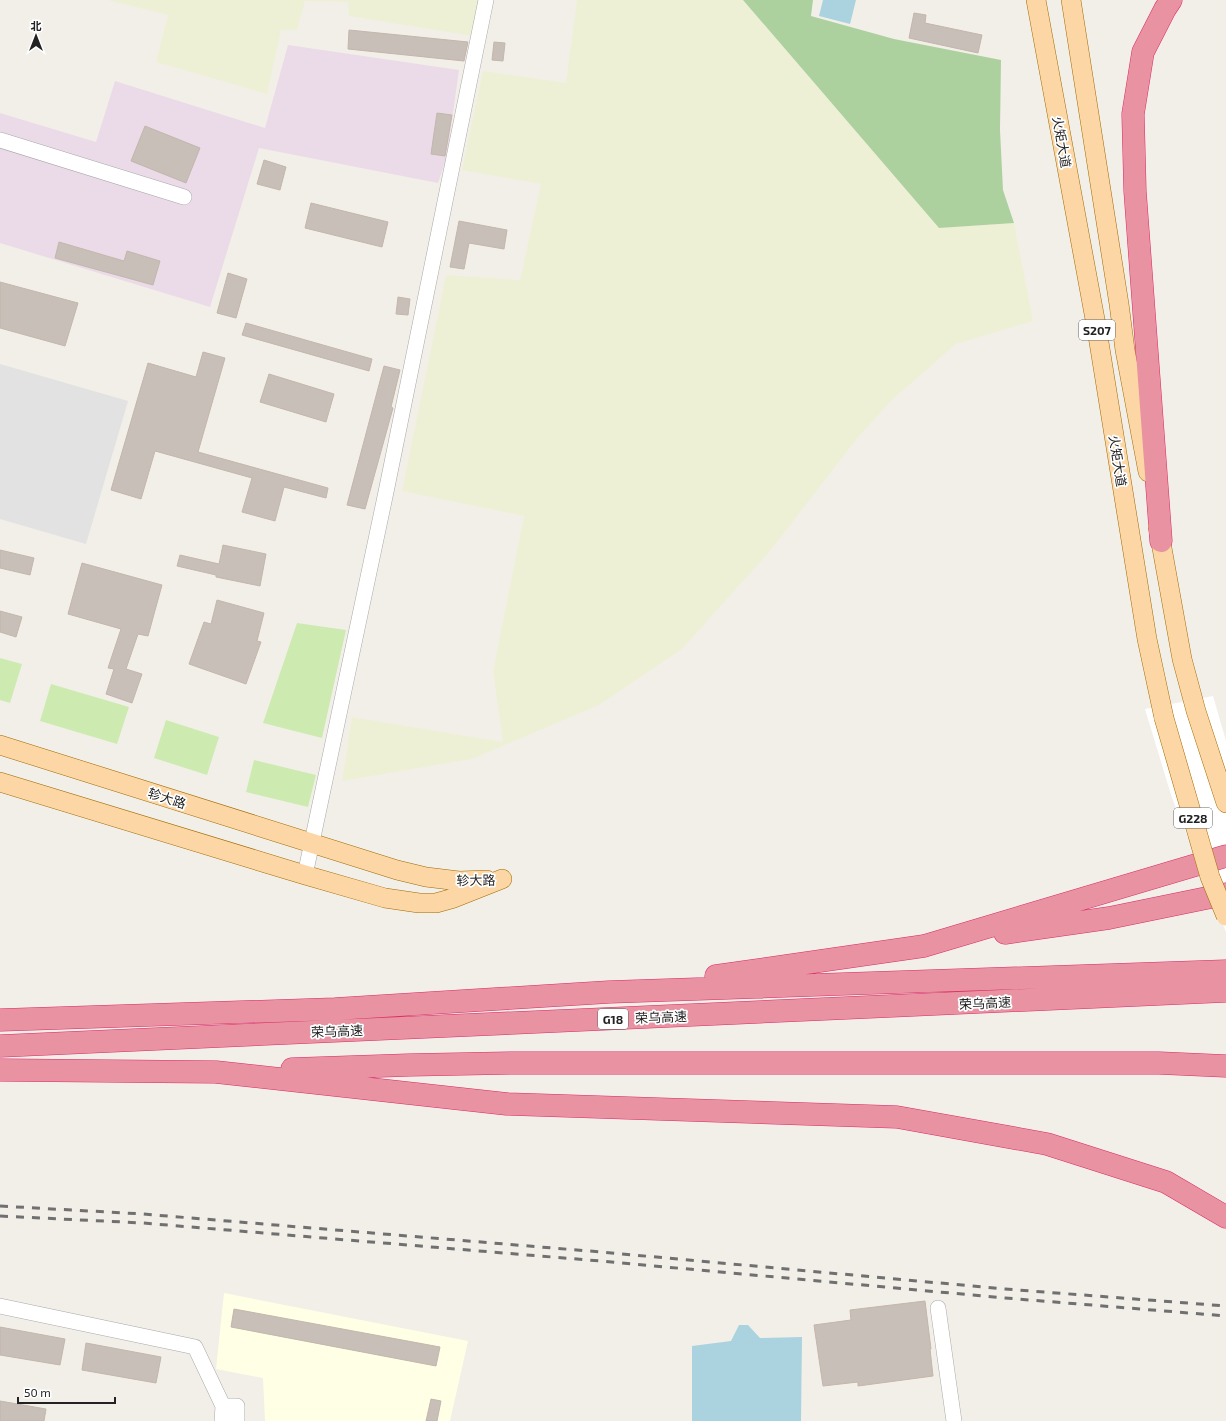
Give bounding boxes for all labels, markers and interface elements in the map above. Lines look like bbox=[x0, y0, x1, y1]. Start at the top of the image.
north arrow bbox=[16, 16, 56, 56]
text: 北 bbox=[31, 19, 42, 32]
street label: 火矩大道 bbox=[1050, 115, 1074, 169]
road number: S207 bbox=[1079, 320, 1115, 340]
street label: 火矩大道 bbox=[1106, 434, 1130, 488]
street label: 轸大路 bbox=[146, 784, 188, 812]
road number: G228 bbox=[1174, 808, 1212, 828]
street label: 轸大路 bbox=[456, 872, 496, 888]
street label: 荣乌高速 bbox=[959, 994, 1011, 1012]
street label: 荣乌高速 bbox=[635, 1008, 687, 1026]
road number: G18 bbox=[598, 1009, 628, 1029]
street label: 荣乌高速 bbox=[311, 1022, 363, 1040]
scale bar bbox=[18, 1379, 115, 1405]
text: 50 m bbox=[24, 1385, 51, 1399]

